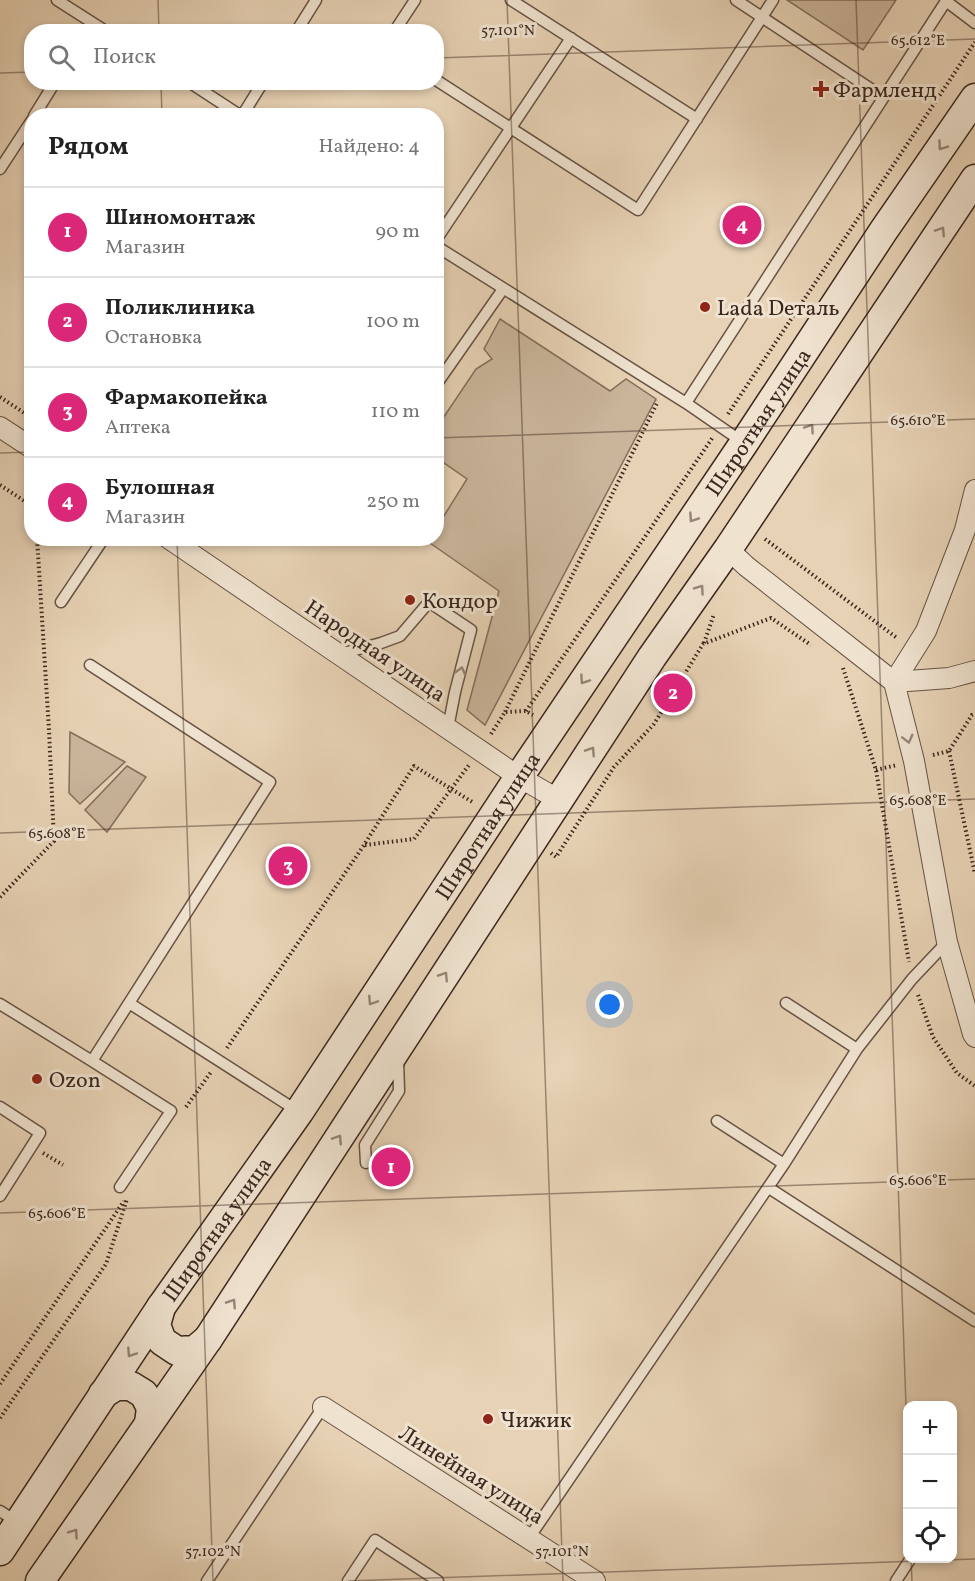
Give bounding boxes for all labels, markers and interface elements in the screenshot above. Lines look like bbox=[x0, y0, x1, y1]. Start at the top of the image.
text: 57.101°N bbox=[481, 21, 535, 42]
search box bbox=[24, 24, 444, 90]
text: 65.612°E bbox=[891, 31, 945, 52]
icon: search bbox=[45, 41, 78, 74]
text: Поиск bbox=[93, 42, 156, 73]
place label: Фармленд bbox=[833, 76, 937, 107]
marker: Фармленд bbox=[814, 82, 828, 96]
text: Рядом bbox=[48, 129, 128, 165]
text: Найдено: 4 bbox=[319, 133, 420, 161]
one-way arrow bbox=[938, 140, 949, 151]
pin: 4 bbox=[722, 202, 762, 248]
text: Шиномонтаж bbox=[105, 203, 256, 234]
text: 1 bbox=[63, 218, 72, 246]
text: 90 m bbox=[376, 218, 420, 246]
one-way arrow bbox=[934, 226, 945, 237]
text: Магазин bbox=[105, 234, 185, 262]
text: Поликлиника bbox=[105, 293, 255, 324]
place label: Lada Dеталь bbox=[717, 294, 840, 325]
marker: Lada Dеталь bbox=[698, 300, 712, 314]
text: 2 bbox=[62, 308, 73, 336]
text: 100 m bbox=[366, 308, 420, 336]
text: Остановка bbox=[105, 324, 202, 352]
street label: Широтная улица bbox=[699, 343, 820, 503]
text: Фармакопейка bbox=[105, 383, 268, 414]
text: 3 bbox=[62, 398, 73, 426]
text: 110 m bbox=[371, 398, 420, 426]
text: 65.610°E bbox=[890, 411, 946, 432]
text: Аптека bbox=[105, 414, 171, 442]
one-way arrow bbox=[802, 423, 813, 434]
text: Булошная bbox=[105, 473, 215, 504]
text: 4 bbox=[61, 488, 74, 516]
text: 250 m bbox=[366, 488, 420, 516]
text: Магазин bbox=[105, 504, 185, 532]
one-way arrow bbox=[689, 511, 700, 522]
one-way arrow bbox=[693, 585, 704, 596]
place label: Кондор bbox=[422, 587, 498, 618]
street label: Народная улица bbox=[298, 593, 451, 711]
marker: Кондор bbox=[403, 593, 417, 607]
one-way arrow bbox=[453, 666, 466, 676]
pin: 2 bbox=[654, 670, 692, 716]
one-way arrow bbox=[581, 673, 592, 684]
one-way arrow bbox=[901, 734, 914, 744]
one-way arrow bbox=[584, 746, 595, 757]
street label: Широтная улица bbox=[429, 747, 550, 907]
text: 65.608°E bbox=[889, 791, 947, 812]
text: 65.608°E bbox=[28, 824, 86, 845]
pin: 3 bbox=[268, 844, 308, 888]
one-way arrow bbox=[437, 971, 448, 982]
your location bbox=[595, 990, 624, 1019]
one-way arrow bbox=[368, 995, 379, 1006]
place label: Ozon bbox=[49, 1066, 101, 1097]
marker: Ozon bbox=[30, 1072, 44, 1086]
one-way arrow bbox=[330, 1135, 342, 1145]
pin: 1 bbox=[372, 1144, 410, 1190]
street label: Широтная улица bbox=[156, 1151, 281, 1309]
text: 65.606°E bbox=[889, 1171, 947, 1192]
text: 65.606°E bbox=[28, 1204, 86, 1225]
one-way arrow bbox=[224, 1299, 236, 1309]
one-way arrow bbox=[127, 1346, 138, 1357]
map controls bbox=[903, 1401, 957, 1563]
button: + bbox=[903, 1401, 957, 1455]
place label: Чижик bbox=[500, 1406, 572, 1437]
marker: Чижик bbox=[481, 1412, 495, 1426]
street label: Линейная улица bbox=[392, 1419, 549, 1533]
button: − bbox=[903, 1455, 957, 1509]
button: locate bbox=[903, 1509, 957, 1563]
one-way arrow bbox=[67, 1528, 78, 1539]
text: 57.102°N bbox=[185, 1542, 241, 1563]
text: 57.101°N bbox=[535, 1542, 589, 1563]

